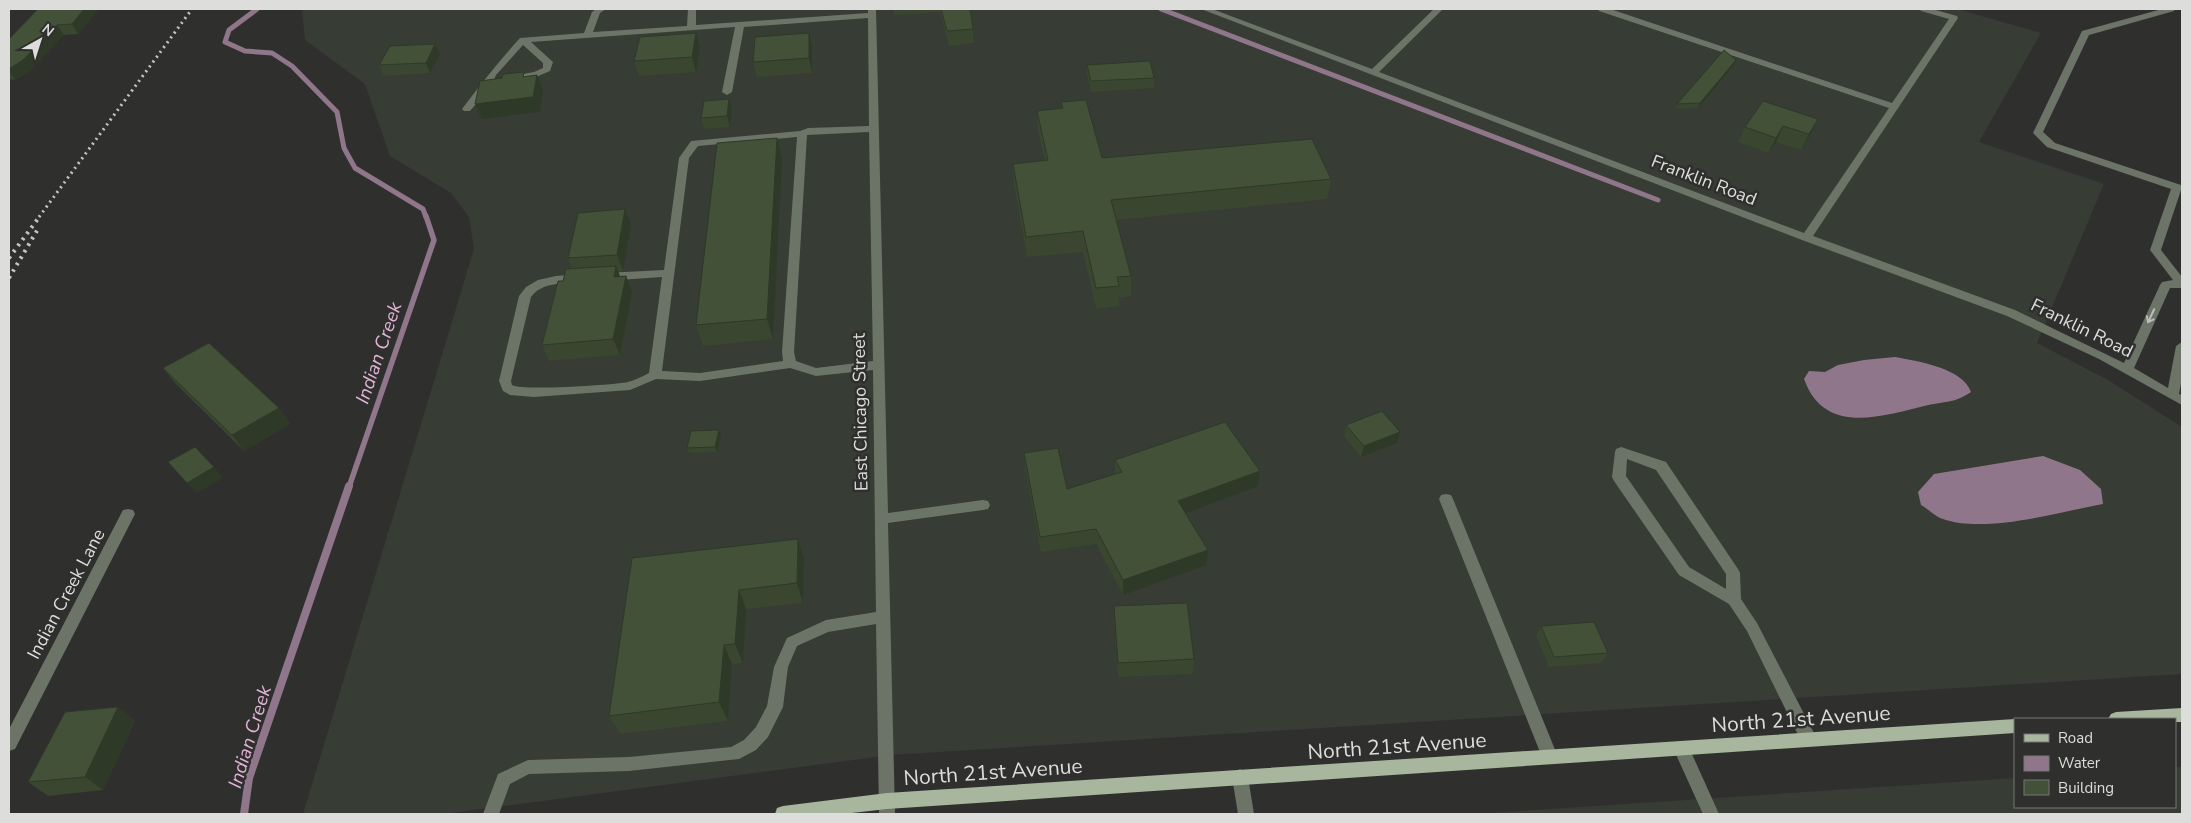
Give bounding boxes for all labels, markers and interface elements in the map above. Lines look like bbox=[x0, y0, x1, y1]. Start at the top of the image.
north arrow bbox=[15, 15, 65, 65]
text: N bbox=[38, 20, 58, 41]
street label: Franklin Road bbox=[1648, 149, 1760, 211]
street label: Franklin Road bbox=[2027, 293, 2137, 363]
water label: Indian Creek bbox=[349, 298, 409, 407]
one-way arrow bbox=[2146, 308, 2155, 323]
street label: East Chicago Street bbox=[847, 332, 873, 491]
street label: Indian Creek Lane bbox=[22, 525, 110, 663]
water label: Indian Creek bbox=[222, 682, 278, 792]
street label: North 21st Avenue bbox=[1711, 699, 1891, 739]
legend bbox=[2014, 718, 2176, 808]
street label: North 21st Avenue bbox=[1307, 726, 1487, 766]
text: Road bbox=[2058, 728, 2093, 748]
street label: North 21st Avenue bbox=[903, 752, 1083, 792]
text: Water bbox=[2058, 753, 2101, 773]
text: Building bbox=[2058, 778, 2114, 798]

